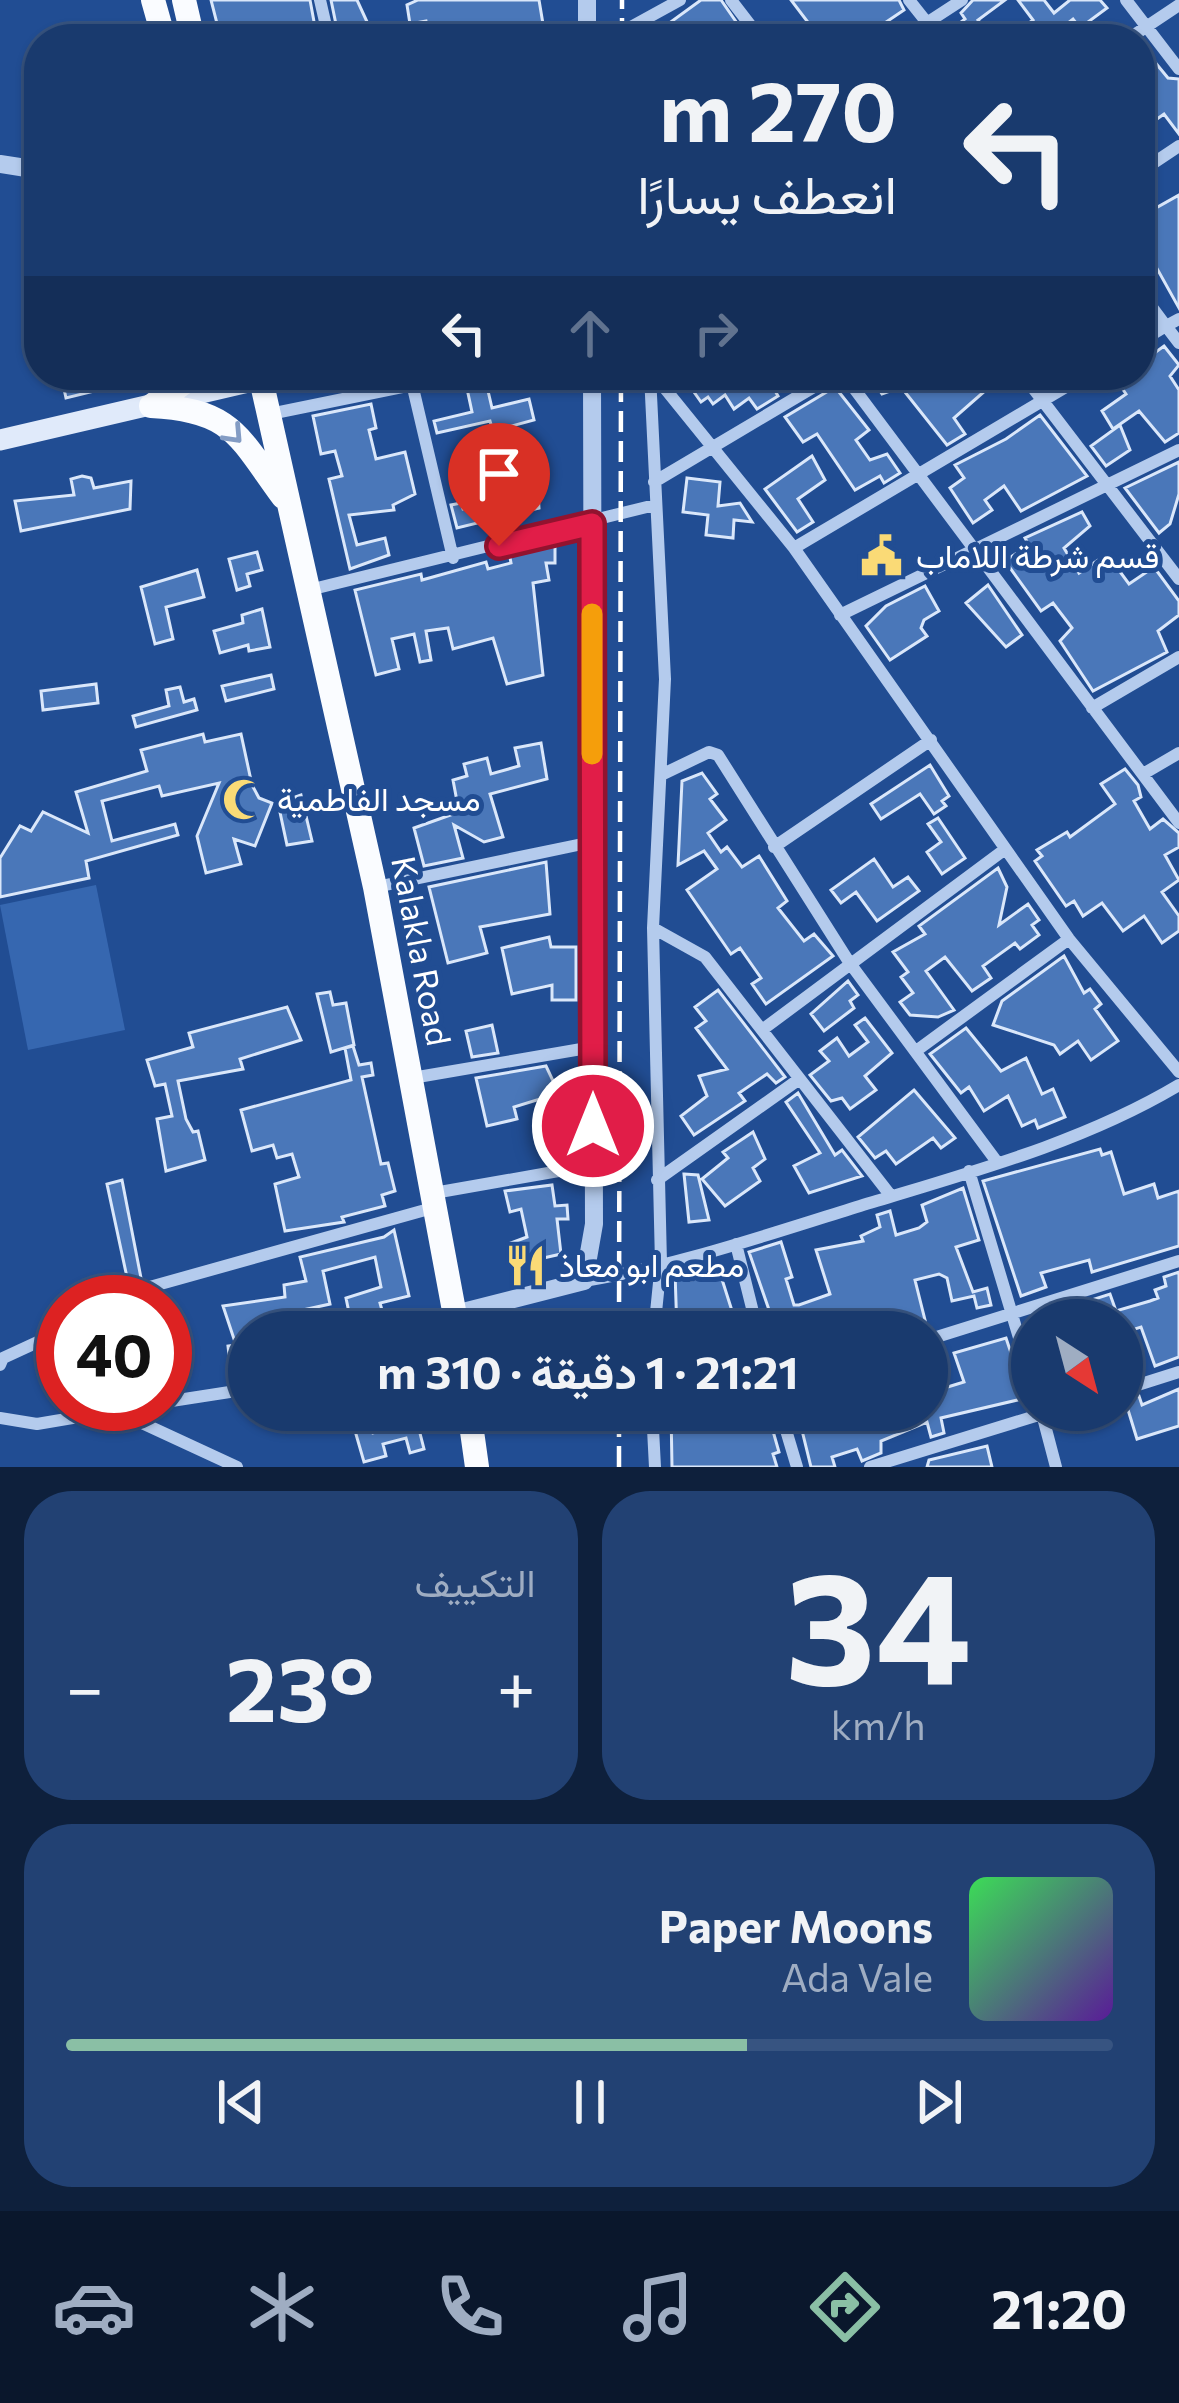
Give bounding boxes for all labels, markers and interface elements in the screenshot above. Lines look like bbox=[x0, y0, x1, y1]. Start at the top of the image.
text: 270 m bbox=[659, 57, 897, 159]
icon: left bbox=[939, 72, 1095, 228]
text: انعطف يسارًا bbox=[637, 159, 897, 225]
icon: left bbox=[431, 300, 497, 366]
icon: ahead bbox=[557, 300, 623, 366]
icon: right bbox=[683, 300, 749, 366]
one-way arrow bbox=[220, 421, 242, 443]
pin bbox=[448, 423, 550, 546]
icon: arrive bbox=[466, 441, 532, 507]
public building icon: قسم شرطة اللاماب bbox=[859, 533, 905, 579]
place label: قسم شرطة اللاماب bbox=[916, 534, 1159, 578]
mosque icon: مسجد الفاطمية bbox=[220, 776, 266, 822]
place label: مسجد الفاطمية bbox=[277, 777, 481, 819]
street label: Kalakla Road bbox=[384, 853, 461, 1049]
position arrow bbox=[530, 1063, 656, 1189]
restaurant icon: مطعم ابو معاذ bbox=[502, 1242, 548, 1288]
place label: مطعم ابو معاذ bbox=[559, 1243, 744, 1287]
speed limit sign: 40 bbox=[36, 1275, 192, 1431]
north arrow bbox=[1011, 1299, 1143, 1431]
map controls bbox=[1011, 1299, 1143, 1431]
text: 21:21 · 1 دقيقة · 310 m bbox=[377, 1343, 799, 1398]
text: 34 bbox=[785, 1526, 972, 1717]
text: التكييف bbox=[415, 1557, 536, 1605]
text: 23° bbox=[226, 1630, 374, 1741]
text: − bbox=[66, 1645, 104, 1726]
text: + bbox=[497, 1645, 536, 1726]
text: km/h bbox=[831, 1700, 926, 1748]
text: Paper Moons bbox=[659, 1897, 933, 1952]
text: Ada Vale bbox=[781, 1952, 933, 2000]
icon: previous bbox=[208, 2069, 274, 2135]
icon: pause bbox=[557, 2069, 623, 2135]
icon: next bbox=[906, 2069, 972, 2135]
icon: car bbox=[52, 2265, 136, 2349]
icon: climate bbox=[240, 2265, 324, 2349]
icon: phone bbox=[428, 2265, 512, 2349]
icon: music bbox=[616, 2265, 700, 2349]
icon: directions bbox=[803, 2265, 887, 2349]
text: 21:20 bbox=[991, 2274, 1127, 2340]

